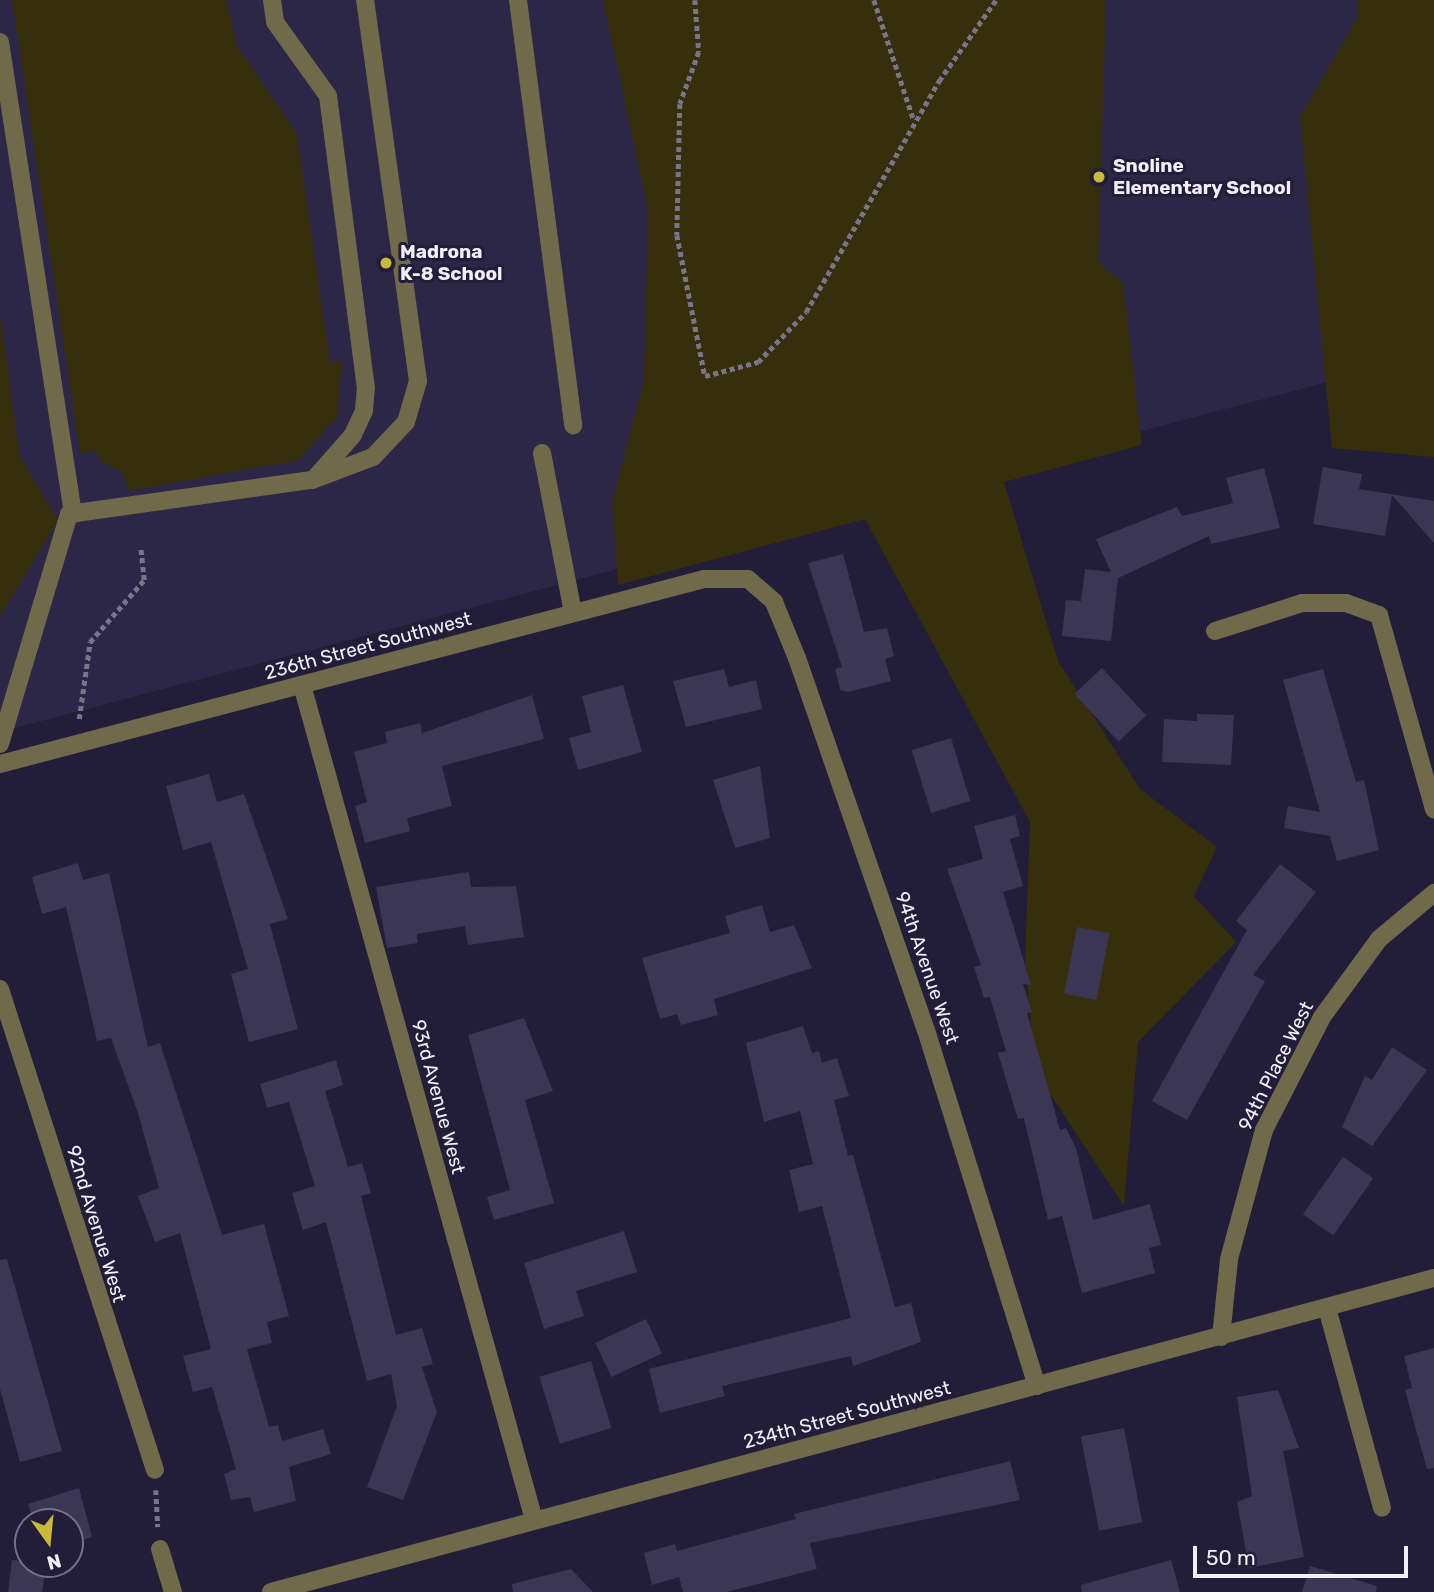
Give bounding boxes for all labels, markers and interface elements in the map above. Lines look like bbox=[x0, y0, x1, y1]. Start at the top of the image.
place label: Snoline Elementary School bbox=[1113, 155, 1292, 199]
marker: Snoline Elementary School bbox=[1091, 169, 1107, 185]
place label: Madrona K-8 School bbox=[400, 241, 503, 285]
marker: Madrona K-8 School bbox=[378, 255, 394, 271]
street label: 236th Street Southwest bbox=[262, 607, 474, 685]
street label: 94th Avenue West bbox=[890, 889, 964, 1047]
street label: 94th Place West bbox=[1234, 998, 1318, 1134]
street label: 93rd Avenue West bbox=[406, 1017, 470, 1177]
street label: 92nd Avenue West bbox=[61, 1142, 131, 1306]
street label: 234th Street Southwest bbox=[741, 1376, 953, 1454]
north arrow bbox=[14, 1508, 84, 1578]
scale bar bbox=[1196, 1532, 1411, 1576]
text: 50 m bbox=[1206, 1545, 1256, 1570]
text: N bbox=[44, 1549, 64, 1575]

